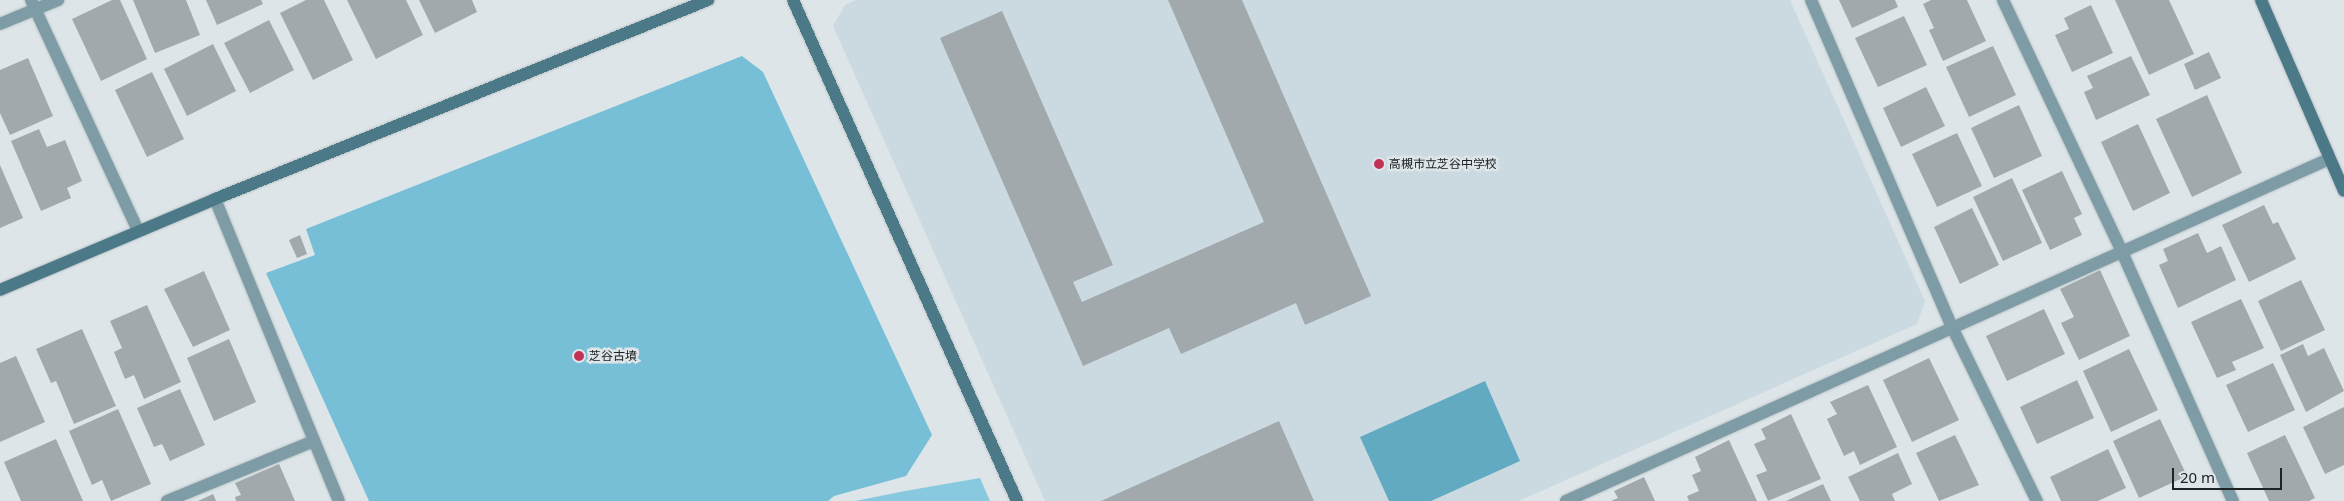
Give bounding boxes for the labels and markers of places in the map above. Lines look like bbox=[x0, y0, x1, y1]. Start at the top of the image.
place label: 高槻市立芝谷中学校 bbox=[1389, 157, 1497, 171]
marker: 高槻市立芝谷中学校 bbox=[1373, 158, 1385, 170]
place label: 芝谷古墳 bbox=[589, 349, 637, 363]
marker: 芝谷古墳 bbox=[573, 350, 585, 362]

